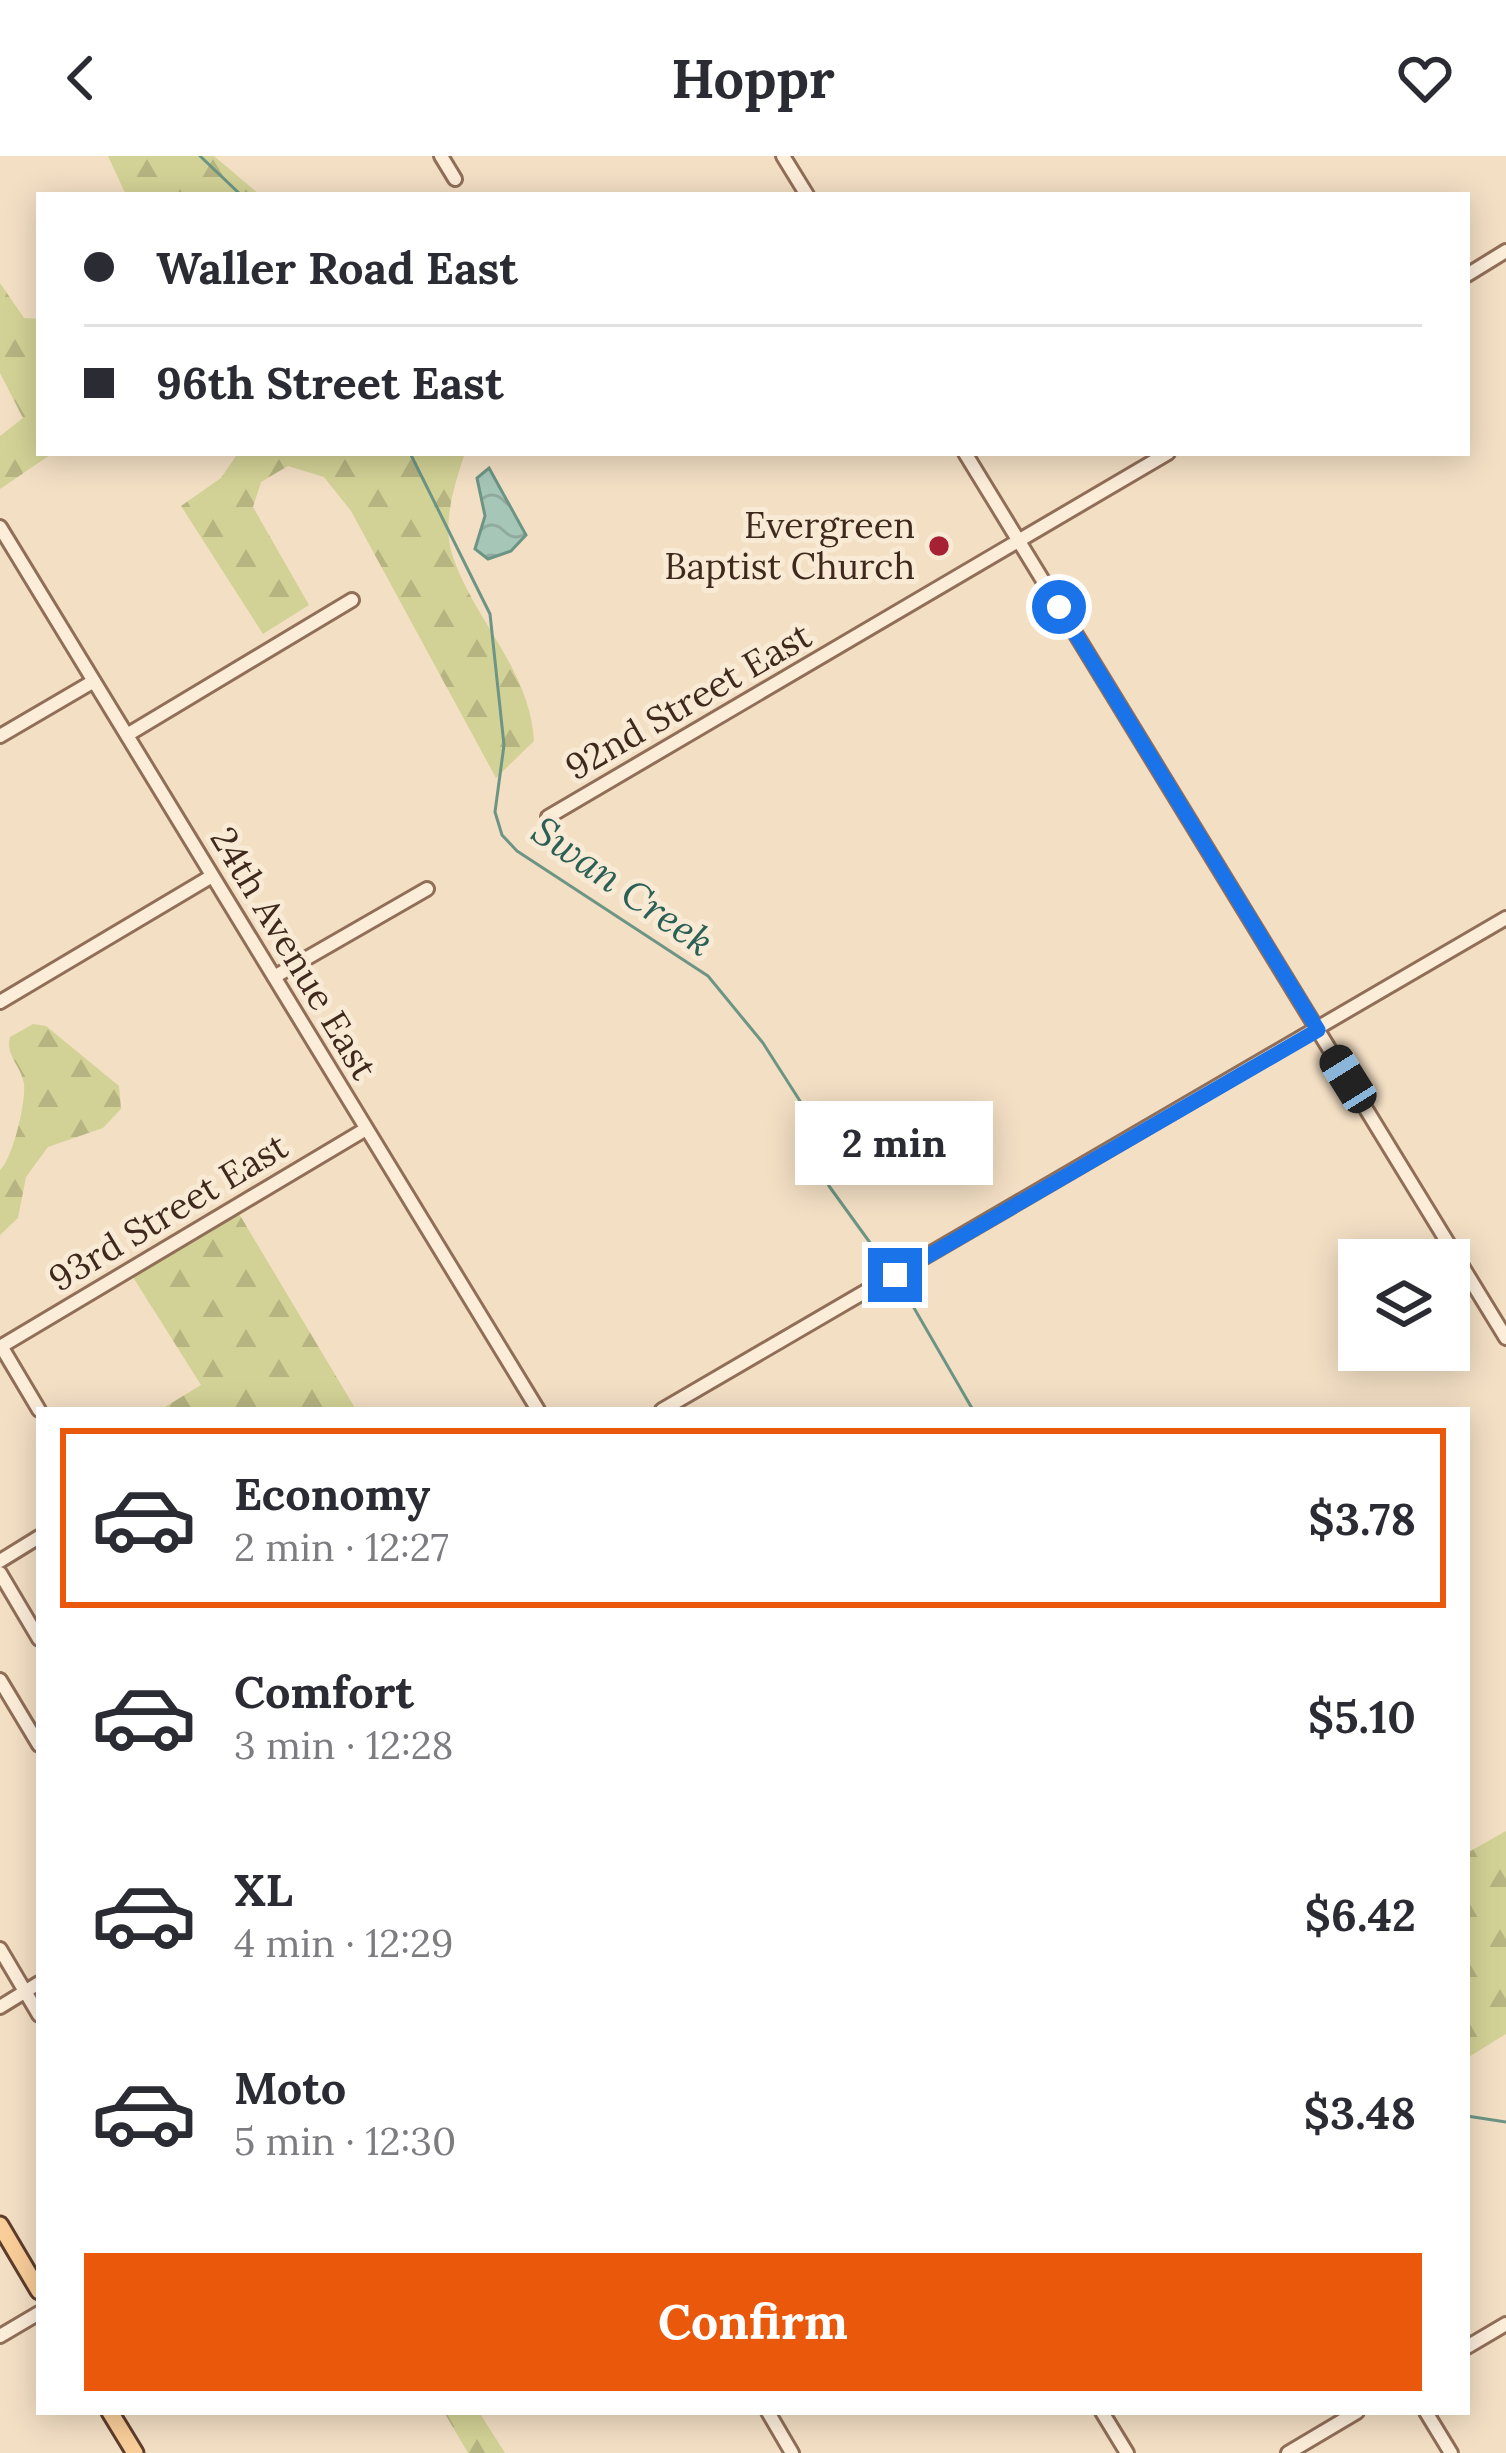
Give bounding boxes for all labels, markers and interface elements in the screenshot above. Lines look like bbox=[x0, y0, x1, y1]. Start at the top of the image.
text: Hoppr bbox=[671, 44, 835, 113]
icon: back bbox=[48, 45, 114, 111]
icon: heart bbox=[1392, 45, 1458, 111]
text: Waller Road East bbox=[156, 239, 518, 296]
text: 96th Street East bbox=[156, 354, 504, 411]
place label: Evergreen Baptist Church bbox=[664, 502, 915, 589]
marker: Evergreen Baptist Church bbox=[926, 533, 952, 559]
route start bbox=[1032, 580, 1086, 634]
street label: 92nd Street East bbox=[557, 612, 819, 790]
water label: Swan Creek bbox=[522, 805, 724, 967]
street label: 24th Avenue East bbox=[201, 818, 387, 1088]
car bbox=[1314, 1039, 1382, 1119]
callout: 2 min bbox=[796, 1101, 994, 1185]
text: 2 min bbox=[842, 1118, 946, 1168]
street label: 93rd Street East bbox=[40, 1123, 296, 1301]
map controls bbox=[1338, 1239, 1470, 1371]
button: layers bbox=[1338, 1239, 1470, 1371]
route end bbox=[868, 1248, 922, 1302]
icon: car bbox=[90, 1464, 198, 1572]
text: Economy bbox=[234, 1465, 430, 1522]
text: $3.78 bbox=[1308, 1490, 1416, 1547]
text: 2 min · 12:27 bbox=[234, 1522, 449, 1572]
icon: car bbox=[90, 1662, 198, 1770]
text: Comfort bbox=[234, 1663, 414, 1720]
text: $5.10 bbox=[1308, 1688, 1416, 1745]
text: 3 min · 12:28 bbox=[234, 1720, 454, 1770]
icon: car bbox=[90, 1860, 198, 1968]
text: XL bbox=[234, 1861, 293, 1918]
text: $6.42 bbox=[1305, 1886, 1416, 1943]
text: 4 min · 12:29 bbox=[234, 1918, 454, 1968]
icon: car bbox=[90, 2058, 198, 2166]
text: Moto bbox=[234, 2059, 346, 2116]
text: $3.48 bbox=[1303, 2084, 1416, 2141]
text: 5 min · 12:30 bbox=[234, 2116, 456, 2166]
button: Confirm bbox=[84, 2253, 1422, 2391]

